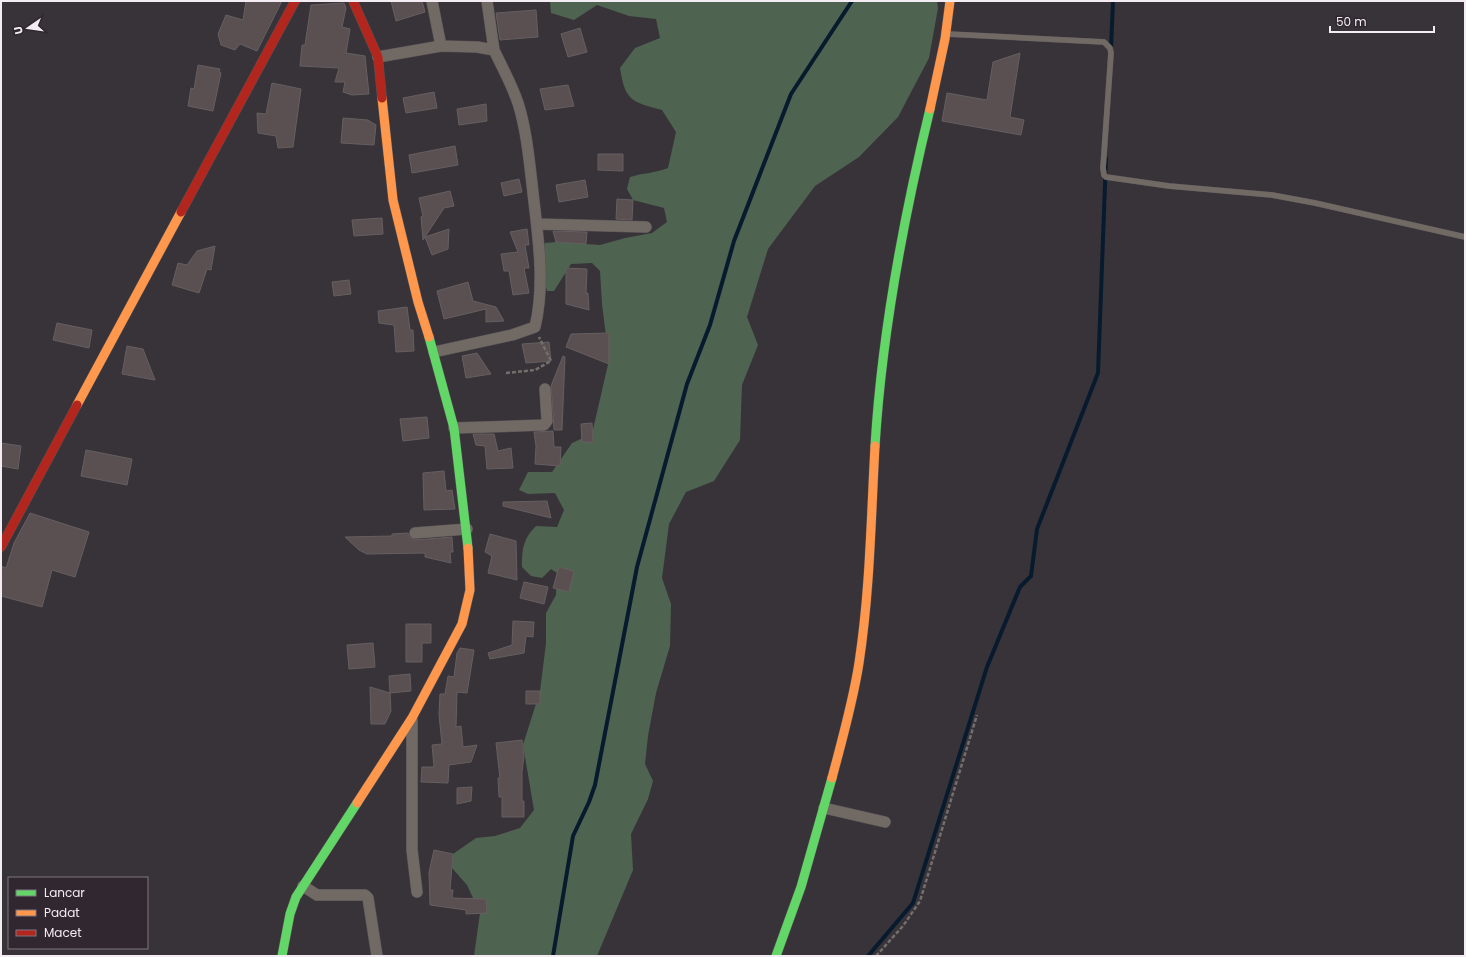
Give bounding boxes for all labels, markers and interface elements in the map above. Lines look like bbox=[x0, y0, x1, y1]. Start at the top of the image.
north arrow bbox=[8, 8, 48, 48]
scale bar bbox=[1330, 8, 1434, 34]
text: 50 m bbox=[1336, 13, 1367, 30]
text: U bbox=[10, 24, 27, 36]
legend bbox=[8, 877, 148, 949]
text: Lancar bbox=[44, 884, 85, 901]
text: Padat bbox=[44, 904, 80, 921]
text: Macet bbox=[44, 924, 82, 941]

